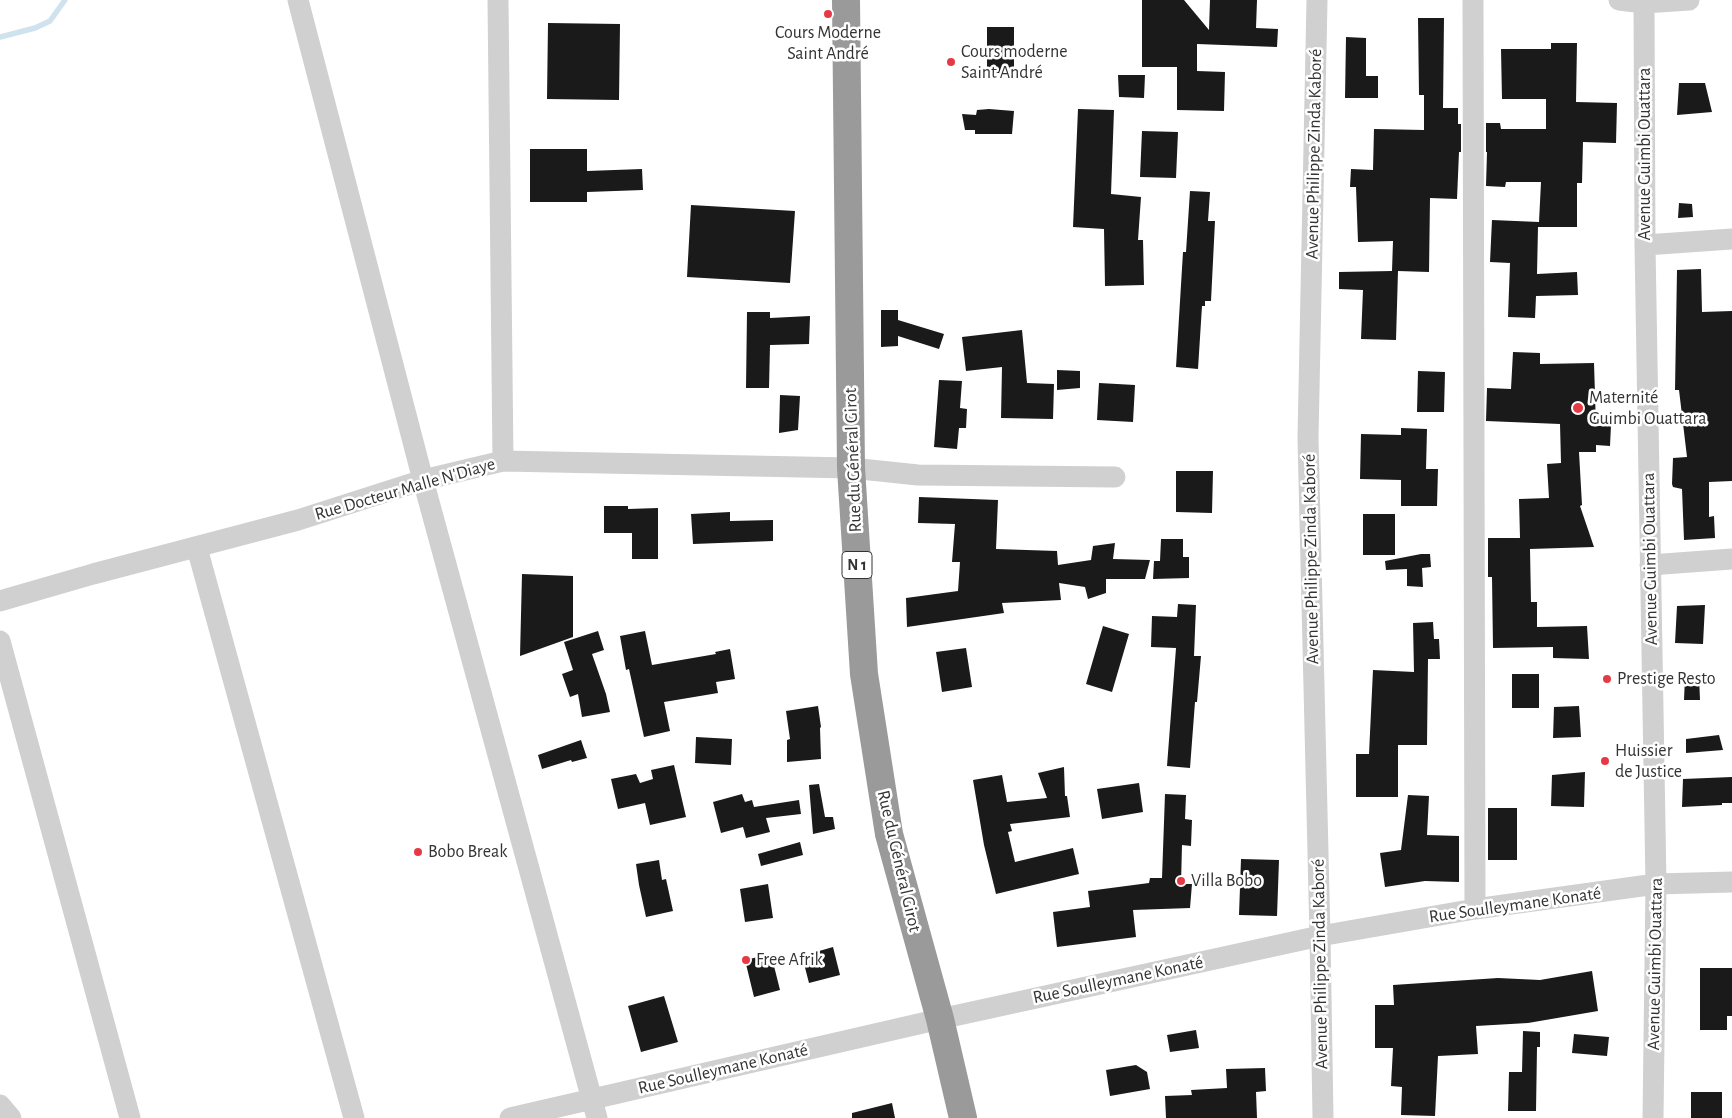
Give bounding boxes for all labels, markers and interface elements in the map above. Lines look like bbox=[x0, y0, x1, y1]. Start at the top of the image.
marker: Cours Moderne Saint André bbox=[822, 8, 834, 20]
place label: Cours Moderne Saint André bbox=[775, 22, 881, 64]
place label: Cours moderne Saint André bbox=[961, 41, 1068, 84]
street label: Avenue Philippe Zinda Kaboré bbox=[1301, 49, 1327, 259]
marker: Cours moderne Saint André bbox=[945, 56, 957, 68]
street label: Avenue Guimbi Ouattara bbox=[1634, 68, 1656, 240]
street label: Rue du Général Girot bbox=[840, 387, 866, 533]
place label: Maternité Guimbi Ouattara bbox=[1589, 387, 1706, 429]
marker: Maternité Guimbi Ouattara bbox=[1571, 401, 1585, 415]
street label: Rue Docteur Malle N'Diaye bbox=[312, 453, 498, 525]
street label: Avenue Philippe Zinda Kaboré bbox=[1298, 454, 1324, 664]
street label: Avenue Guimbi Ouattara bbox=[1638, 472, 1662, 646]
road number: N 1 bbox=[842, 552, 872, 578]
place label: Prestige Resto bbox=[1617, 668, 1716, 690]
marker: Prestige Resto bbox=[1601, 673, 1613, 685]
place label: Huissier de Justice bbox=[1615, 740, 1682, 782]
marker: Huissier de Justice bbox=[1599, 755, 1611, 767]
street label: Rue du Général Girot bbox=[872, 788, 926, 934]
place label: Bobo Break bbox=[428, 841, 507, 863]
marker: Bobo Break bbox=[412, 846, 424, 858]
street label: Avenue Philippe Zinda Kaboré bbox=[1307, 859, 1333, 1069]
place label: Villa Bobo bbox=[1191, 870, 1262, 892]
marker: Villa Bobo bbox=[1175, 875, 1187, 887]
street label: Avenue Guimbi Ouattara bbox=[1643, 877, 1667, 1051]
street label: Rue Soulleymane Konaté bbox=[1428, 882, 1602, 928]
place label: Free Afrik bbox=[756, 949, 823, 971]
street label: Rue Soulleymane Konaté bbox=[1031, 951, 1205, 1009]
marker: Free Afrik bbox=[740, 954, 752, 966]
street label: Rue Soulleymane Konaté bbox=[636, 1039, 810, 1099]

